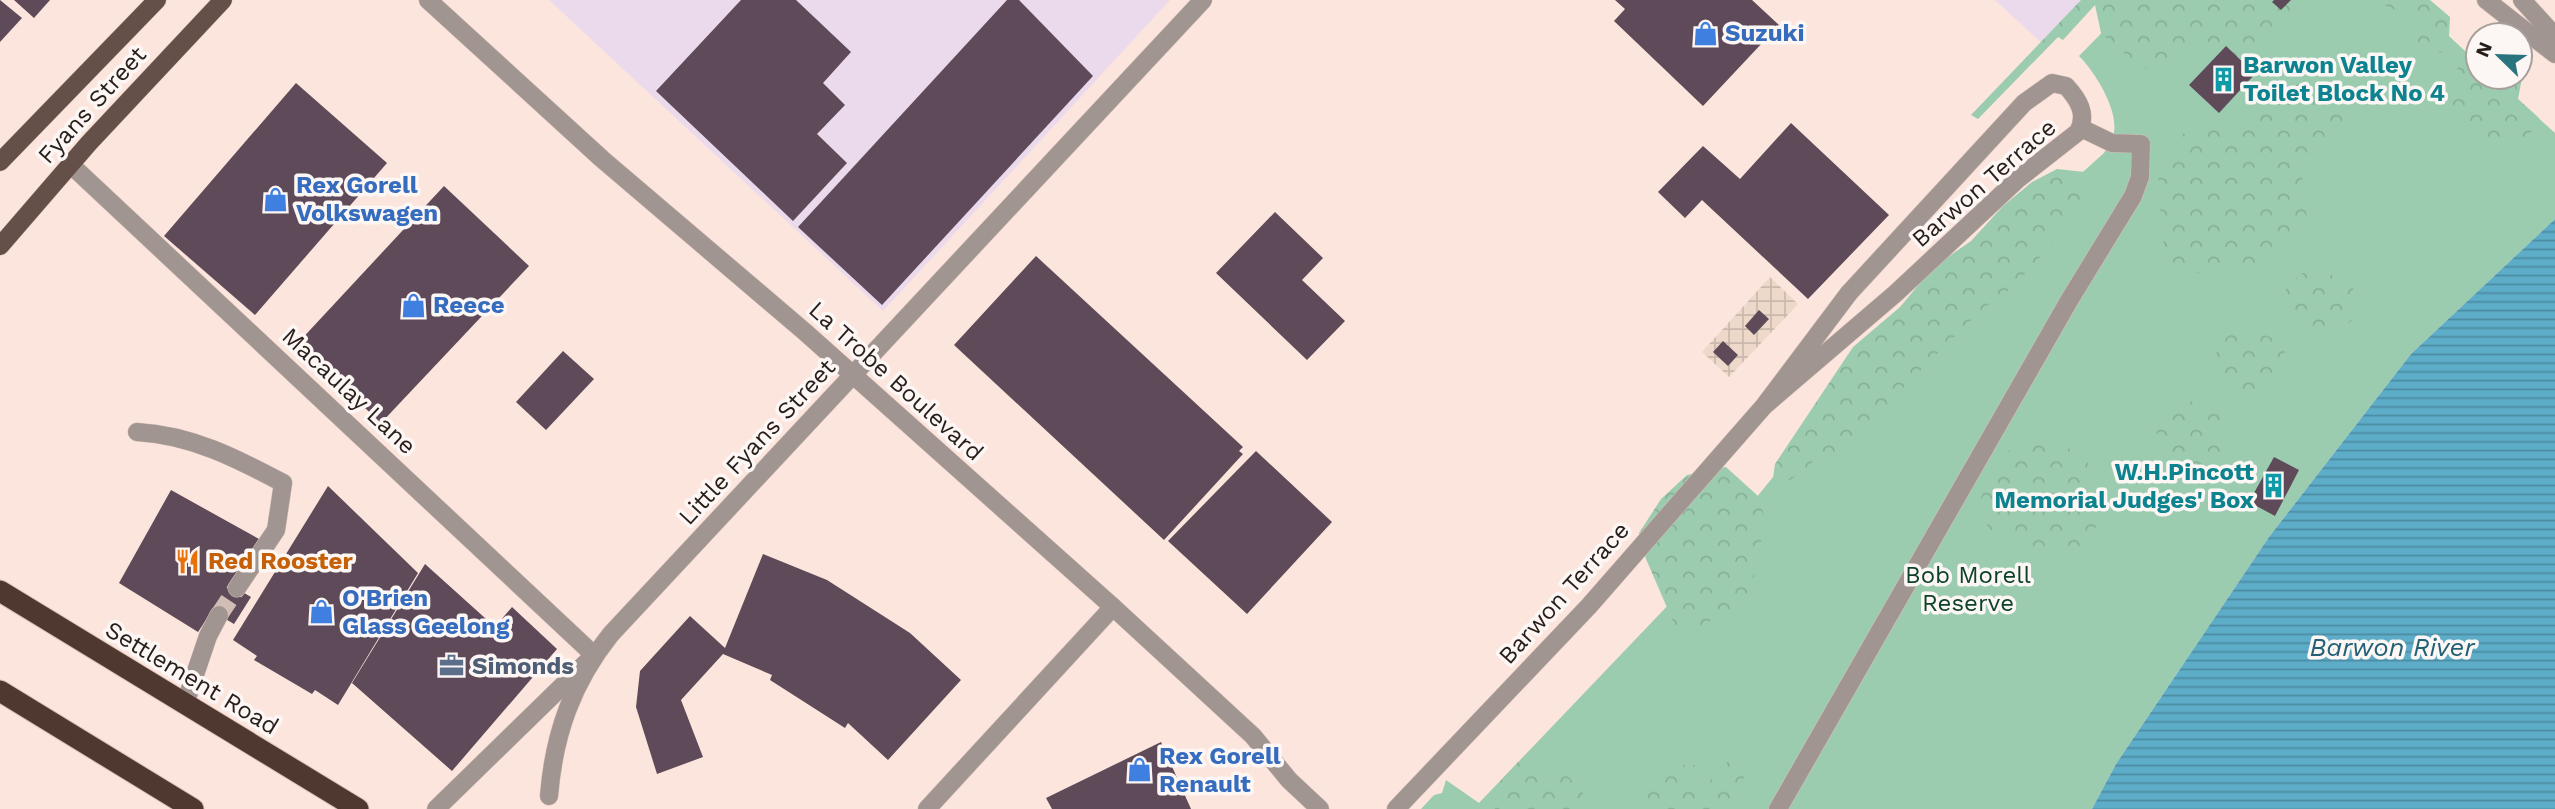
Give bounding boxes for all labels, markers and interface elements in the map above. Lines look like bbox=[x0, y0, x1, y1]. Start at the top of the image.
shop icon: Suzuki bbox=[1691, 19, 1719, 47]
place label: Suzuki bbox=[1725, 19, 1804, 47]
north arrow bbox=[2464, 21, 2534, 91]
text: N bbox=[2470, 39, 2497, 61]
street label: Fyans Street bbox=[32, 41, 152, 169]
place label: Barwon Valley Toilet Block No 4 bbox=[2243, 51, 2445, 107]
building icon: Barwon Valley Toilet Block No 4 bbox=[2209, 65, 2237, 93]
street label: Barwon Terrace bbox=[1906, 113, 2062, 253]
place label: Rex Gorell Volkswagen bbox=[296, 171, 438, 227]
shop icon: Rex Gorell Volkswagen bbox=[262, 185, 290, 213]
shop icon: Reece bbox=[399, 291, 427, 319]
place label: Reece bbox=[433, 291, 505, 319]
street label: La Trobe Boulevard bbox=[803, 295, 989, 467]
street label: Macaulay Lane bbox=[276, 322, 422, 460]
street label: Little Fyans Street bbox=[673, 353, 841, 531]
place label: W.H.Pincott Memorial Judges' Box bbox=[1994, 458, 2255, 514]
building icon: W.H.Pincott Memorial Judges' Box bbox=[2260, 472, 2288, 500]
street label: Barwon Terrace bbox=[1493, 516, 1635, 670]
restaurant icon: Red Rooster bbox=[174, 547, 202, 575]
place label: Red Rooster bbox=[208, 547, 353, 575]
park label: Bob Morell Reserve bbox=[1905, 561, 2032, 617]
place label: O'Brien Glass Geelong bbox=[342, 584, 510, 640]
shop icon: O'Brien Glass Geelong bbox=[308, 598, 336, 626]
street label: Settlement Road bbox=[100, 615, 284, 741]
water label: Barwon River bbox=[2310, 632, 2475, 662]
office icon: Simonds bbox=[438, 652, 466, 680]
place label: Simonds bbox=[472, 652, 574, 680]
place label: Rex Gorell Renault bbox=[1159, 742, 1281, 798]
shop icon: Rex Gorell Renault bbox=[1125, 756, 1153, 784]

